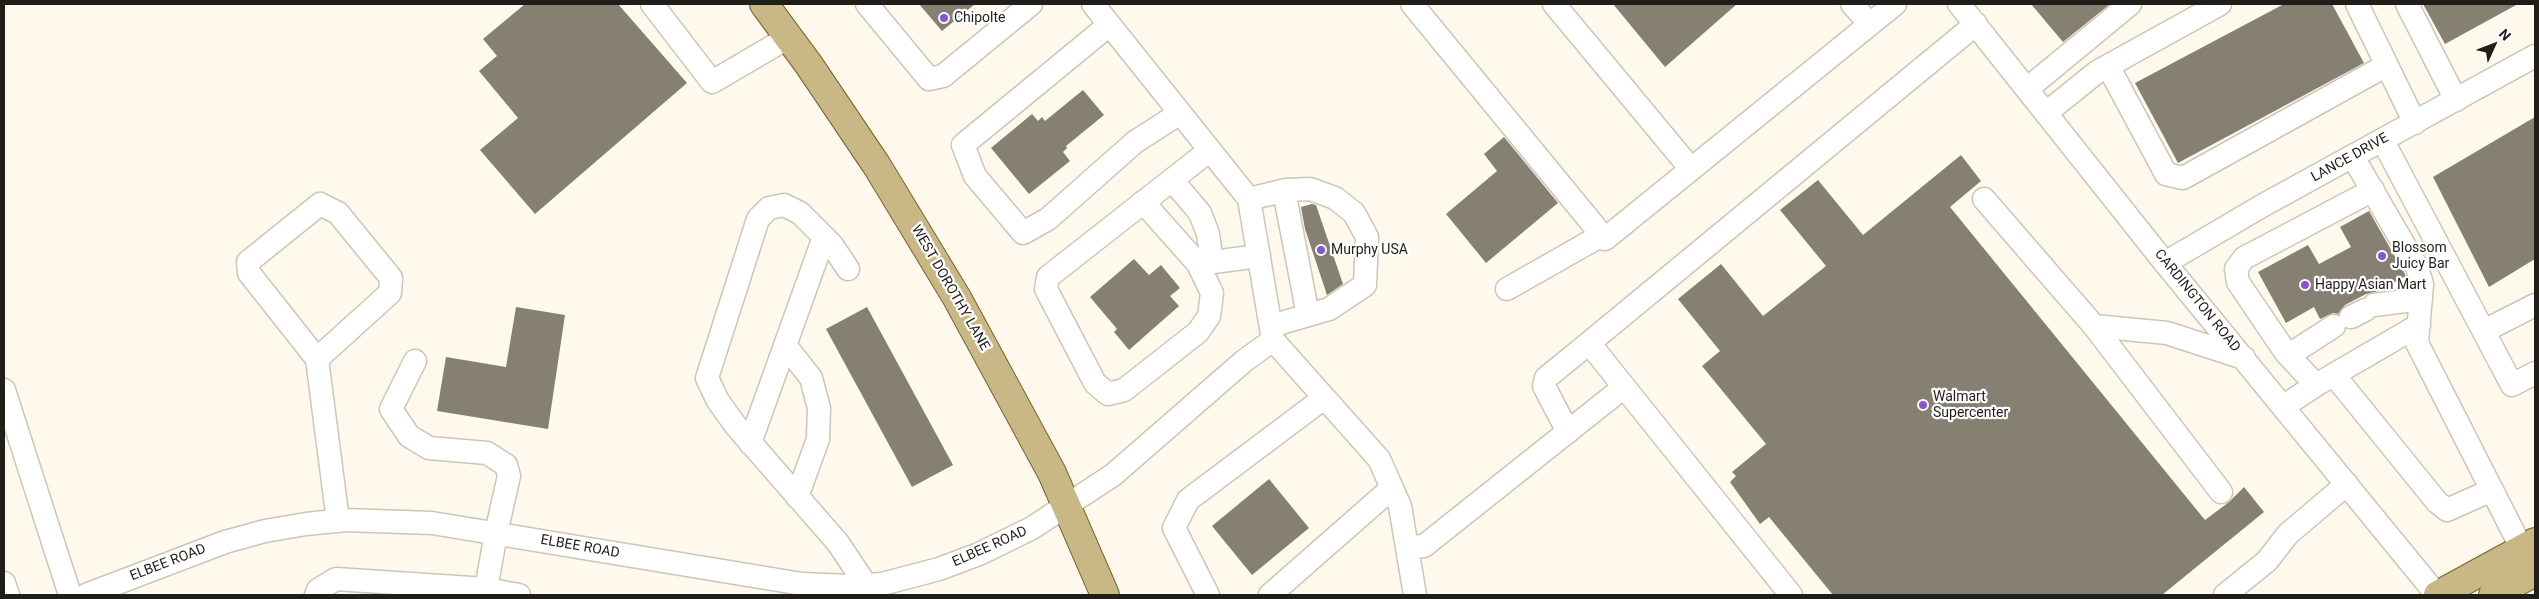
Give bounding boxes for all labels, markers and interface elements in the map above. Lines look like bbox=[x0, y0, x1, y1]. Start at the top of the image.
place label: Chipolte bbox=[954, 10, 1005, 26]
marker: Chipolte bbox=[938, 12, 950, 24]
north arrow bbox=[2469, 20, 2519, 70]
text: N bbox=[2496, 26, 2514, 44]
street label: LANCE DRIVE bbox=[2308, 130, 2392, 186]
street label: WEST DOROTHY LANE bbox=[907, 222, 993, 354]
place label: Blossom Juicy Bar bbox=[2392, 240, 2449, 272]
place label: Murphy USA bbox=[1331, 242, 1408, 258]
marker: Murphy USA bbox=[1315, 244, 1327, 256]
street label: CARDINGTON ROAD bbox=[2150, 246, 2244, 356]
marker: Blossom Juicy Bar bbox=[2376, 250, 2388, 262]
place label: Happy Asian Mart bbox=[2315, 277, 2426, 293]
marker: Happy Asian Mart bbox=[2299, 279, 2311, 291]
place label: Walmart Supercenter bbox=[1933, 389, 2008, 422]
marker: Walmart Supercenter bbox=[1917, 399, 1929, 411]
street label: ELBEE ROAD bbox=[950, 523, 1030, 571]
street label: ELBEE ROAD bbox=[539, 532, 621, 562]
street label: ELBEE ROAD bbox=[128, 541, 208, 585]

